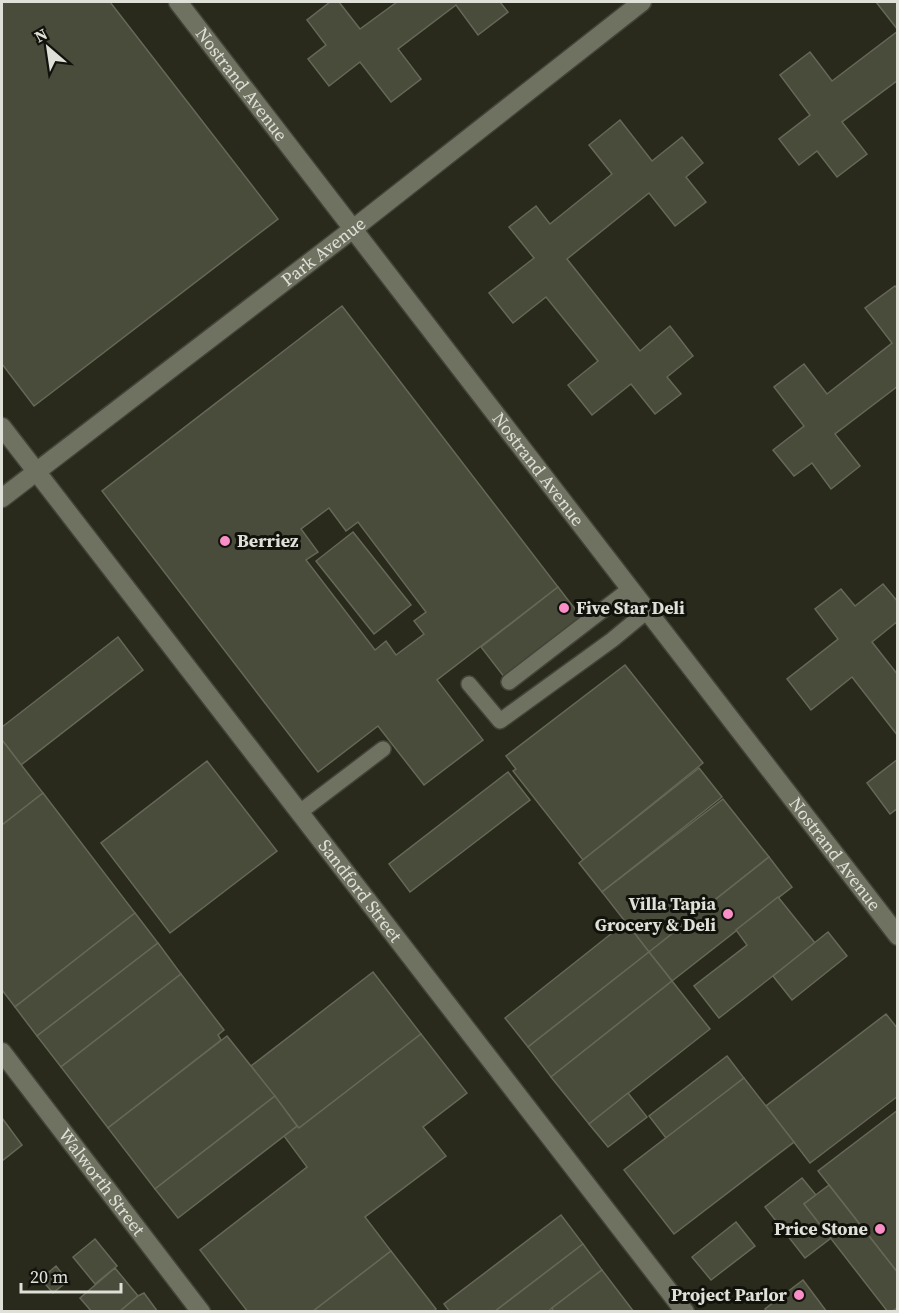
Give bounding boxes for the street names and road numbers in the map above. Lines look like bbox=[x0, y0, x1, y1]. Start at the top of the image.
street label: Nostrand Avenue bbox=[190, 22, 294, 146]
street label: Park Avenue bbox=[276, 211, 371, 292]
street label: Nostrand Avenue bbox=[487, 407, 591, 531]
street label: Nostrand Avenue bbox=[783, 792, 887, 916]
street label: Sandford Street bbox=[313, 834, 408, 947]
street label: Walworth Street bbox=[53, 1123, 151, 1241]

